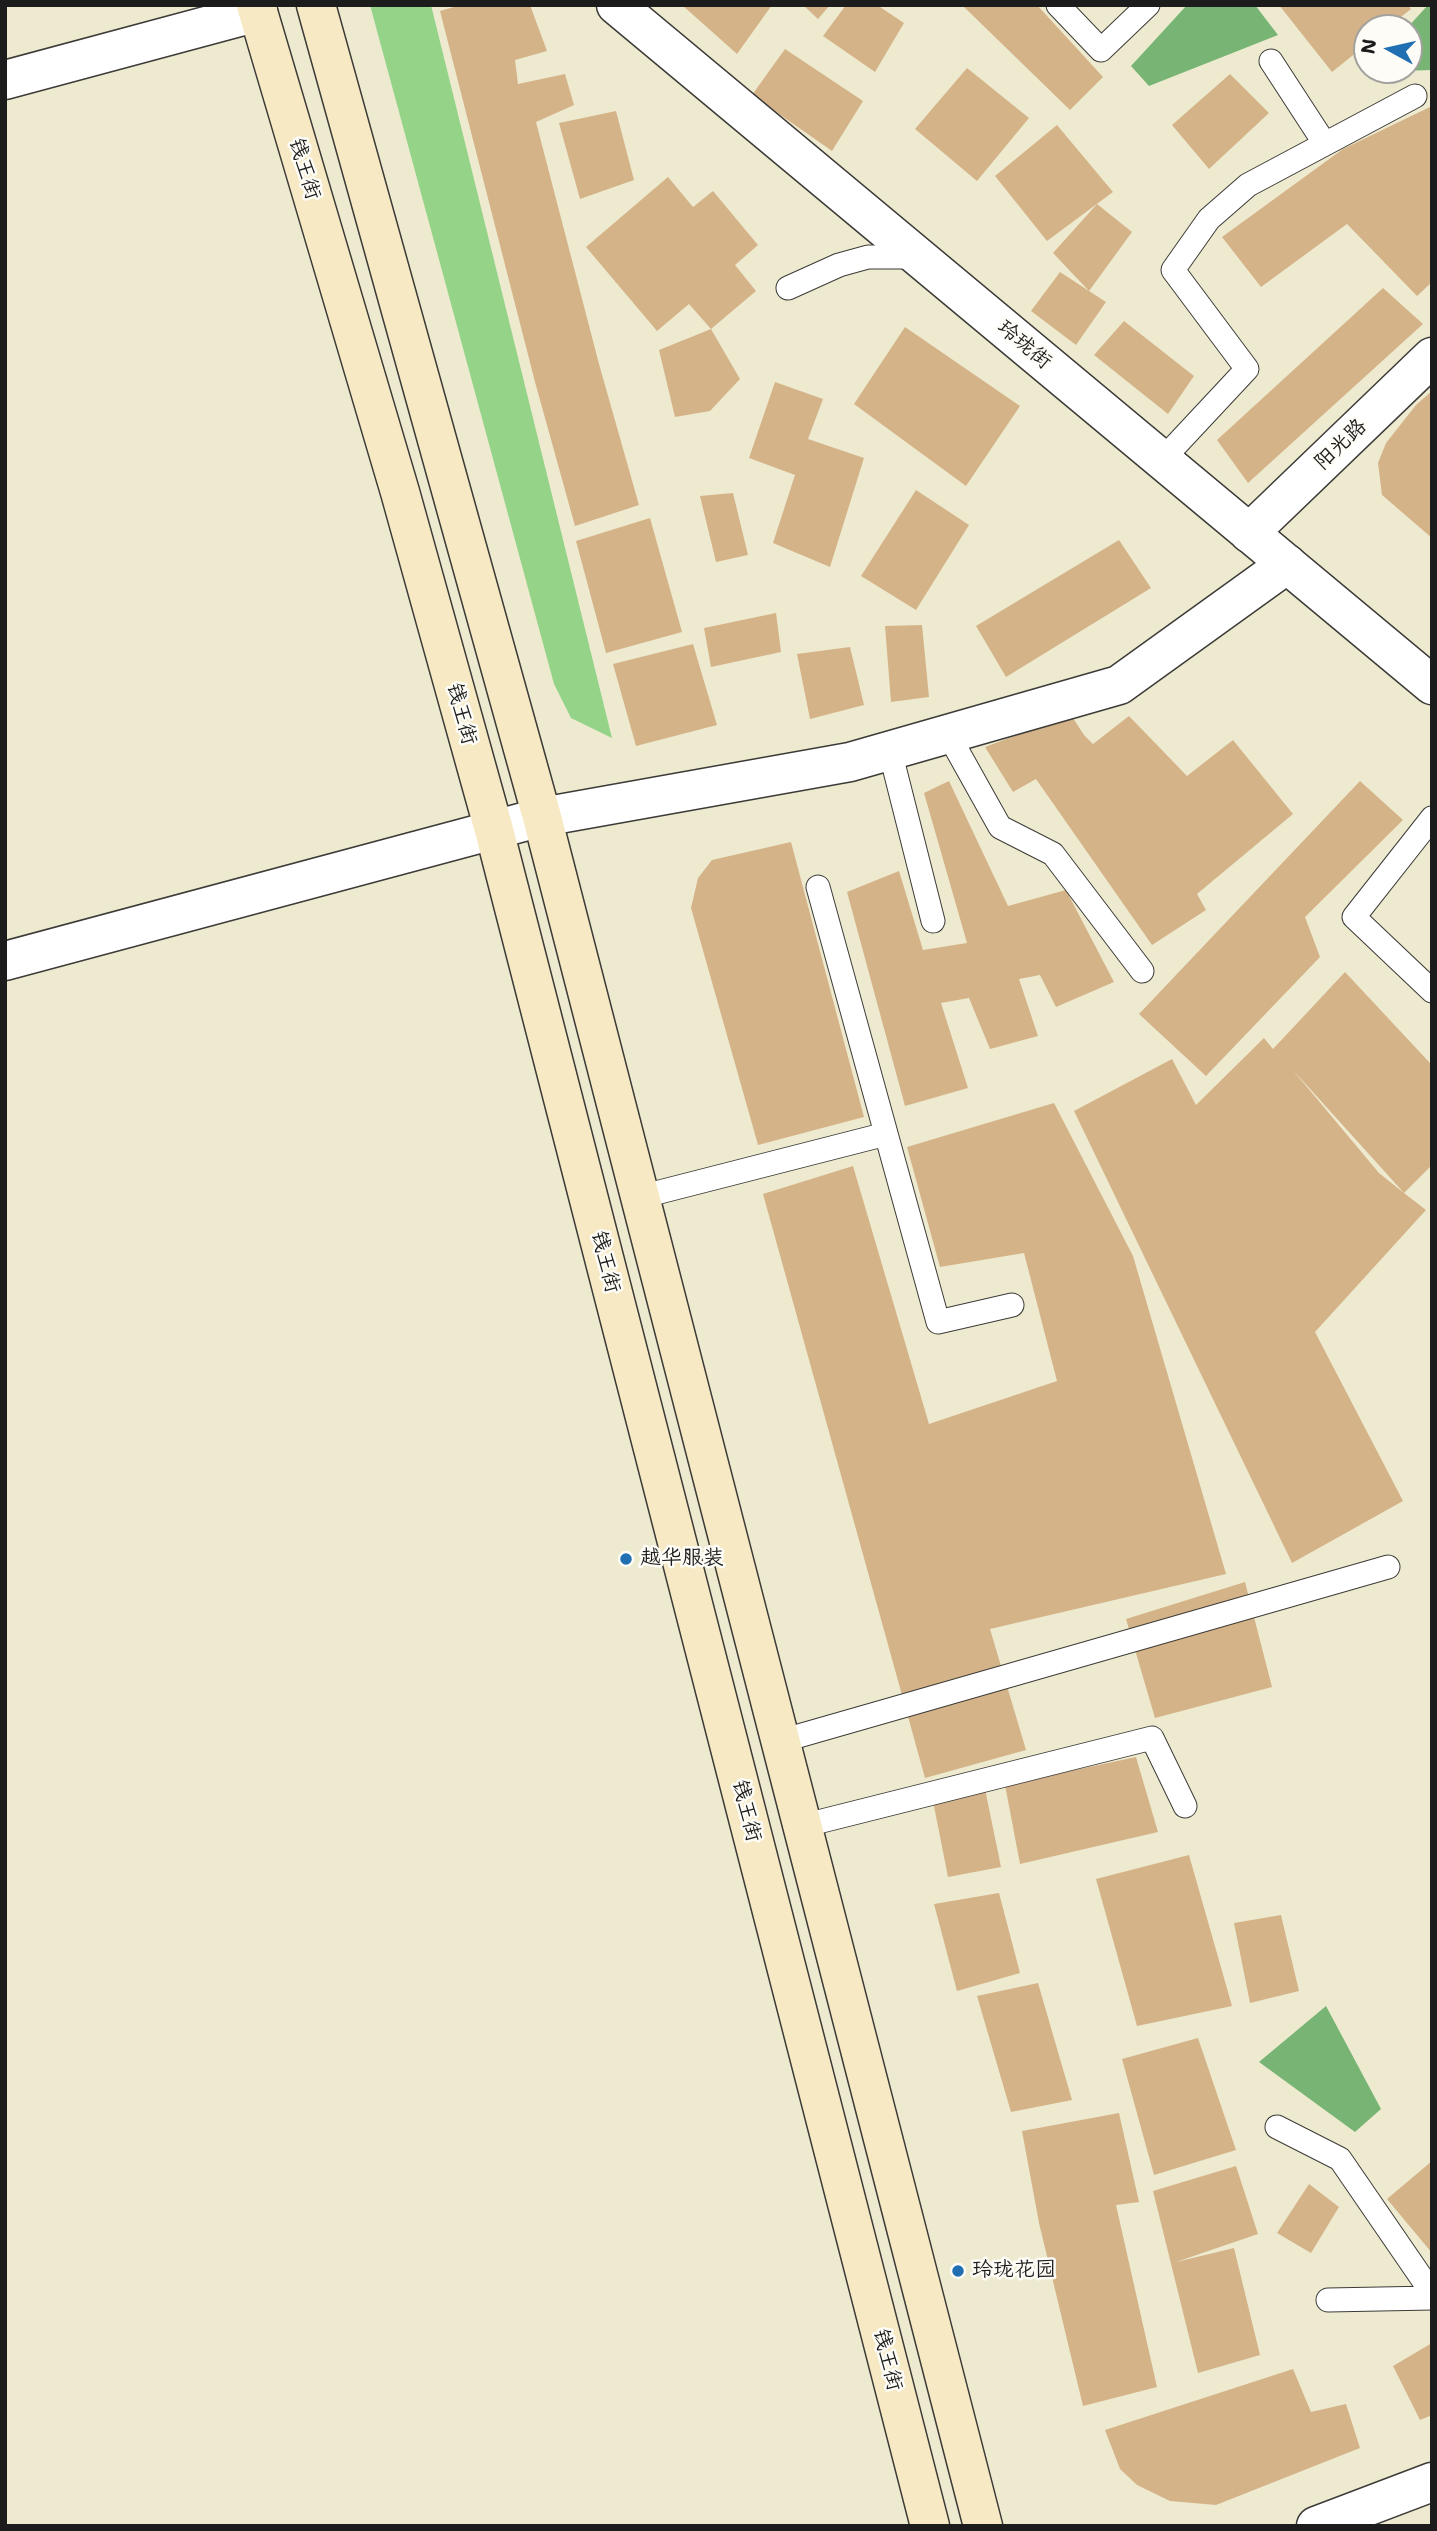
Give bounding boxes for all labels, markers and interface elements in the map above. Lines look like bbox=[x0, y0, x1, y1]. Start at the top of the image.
north arrow bbox=[1353, 14, 1423, 84]
text: N bbox=[1355, 37, 1382, 55]
street label: 钱王街 bbox=[283, 135, 325, 203]
street label: 玲珑街 bbox=[992, 315, 1056, 375]
street label: 阳光路 bbox=[1310, 414, 1372, 476]
street label: 钱王街 bbox=[441, 680, 481, 748]
street label: 钱王街 bbox=[585, 1228, 625, 1296]
place label: 越华服装 bbox=[640, 1546, 724, 1572]
marker: 越华服装 bbox=[618, 1551, 634, 1567]
street label: 钱王街 bbox=[726, 1777, 766, 1845]
place label: 玲珑花园 bbox=[972, 2258, 1056, 2284]
marker: 玲珑花园 bbox=[950, 2263, 966, 2279]
street label: 钱王街 bbox=[867, 2326, 907, 2394]

